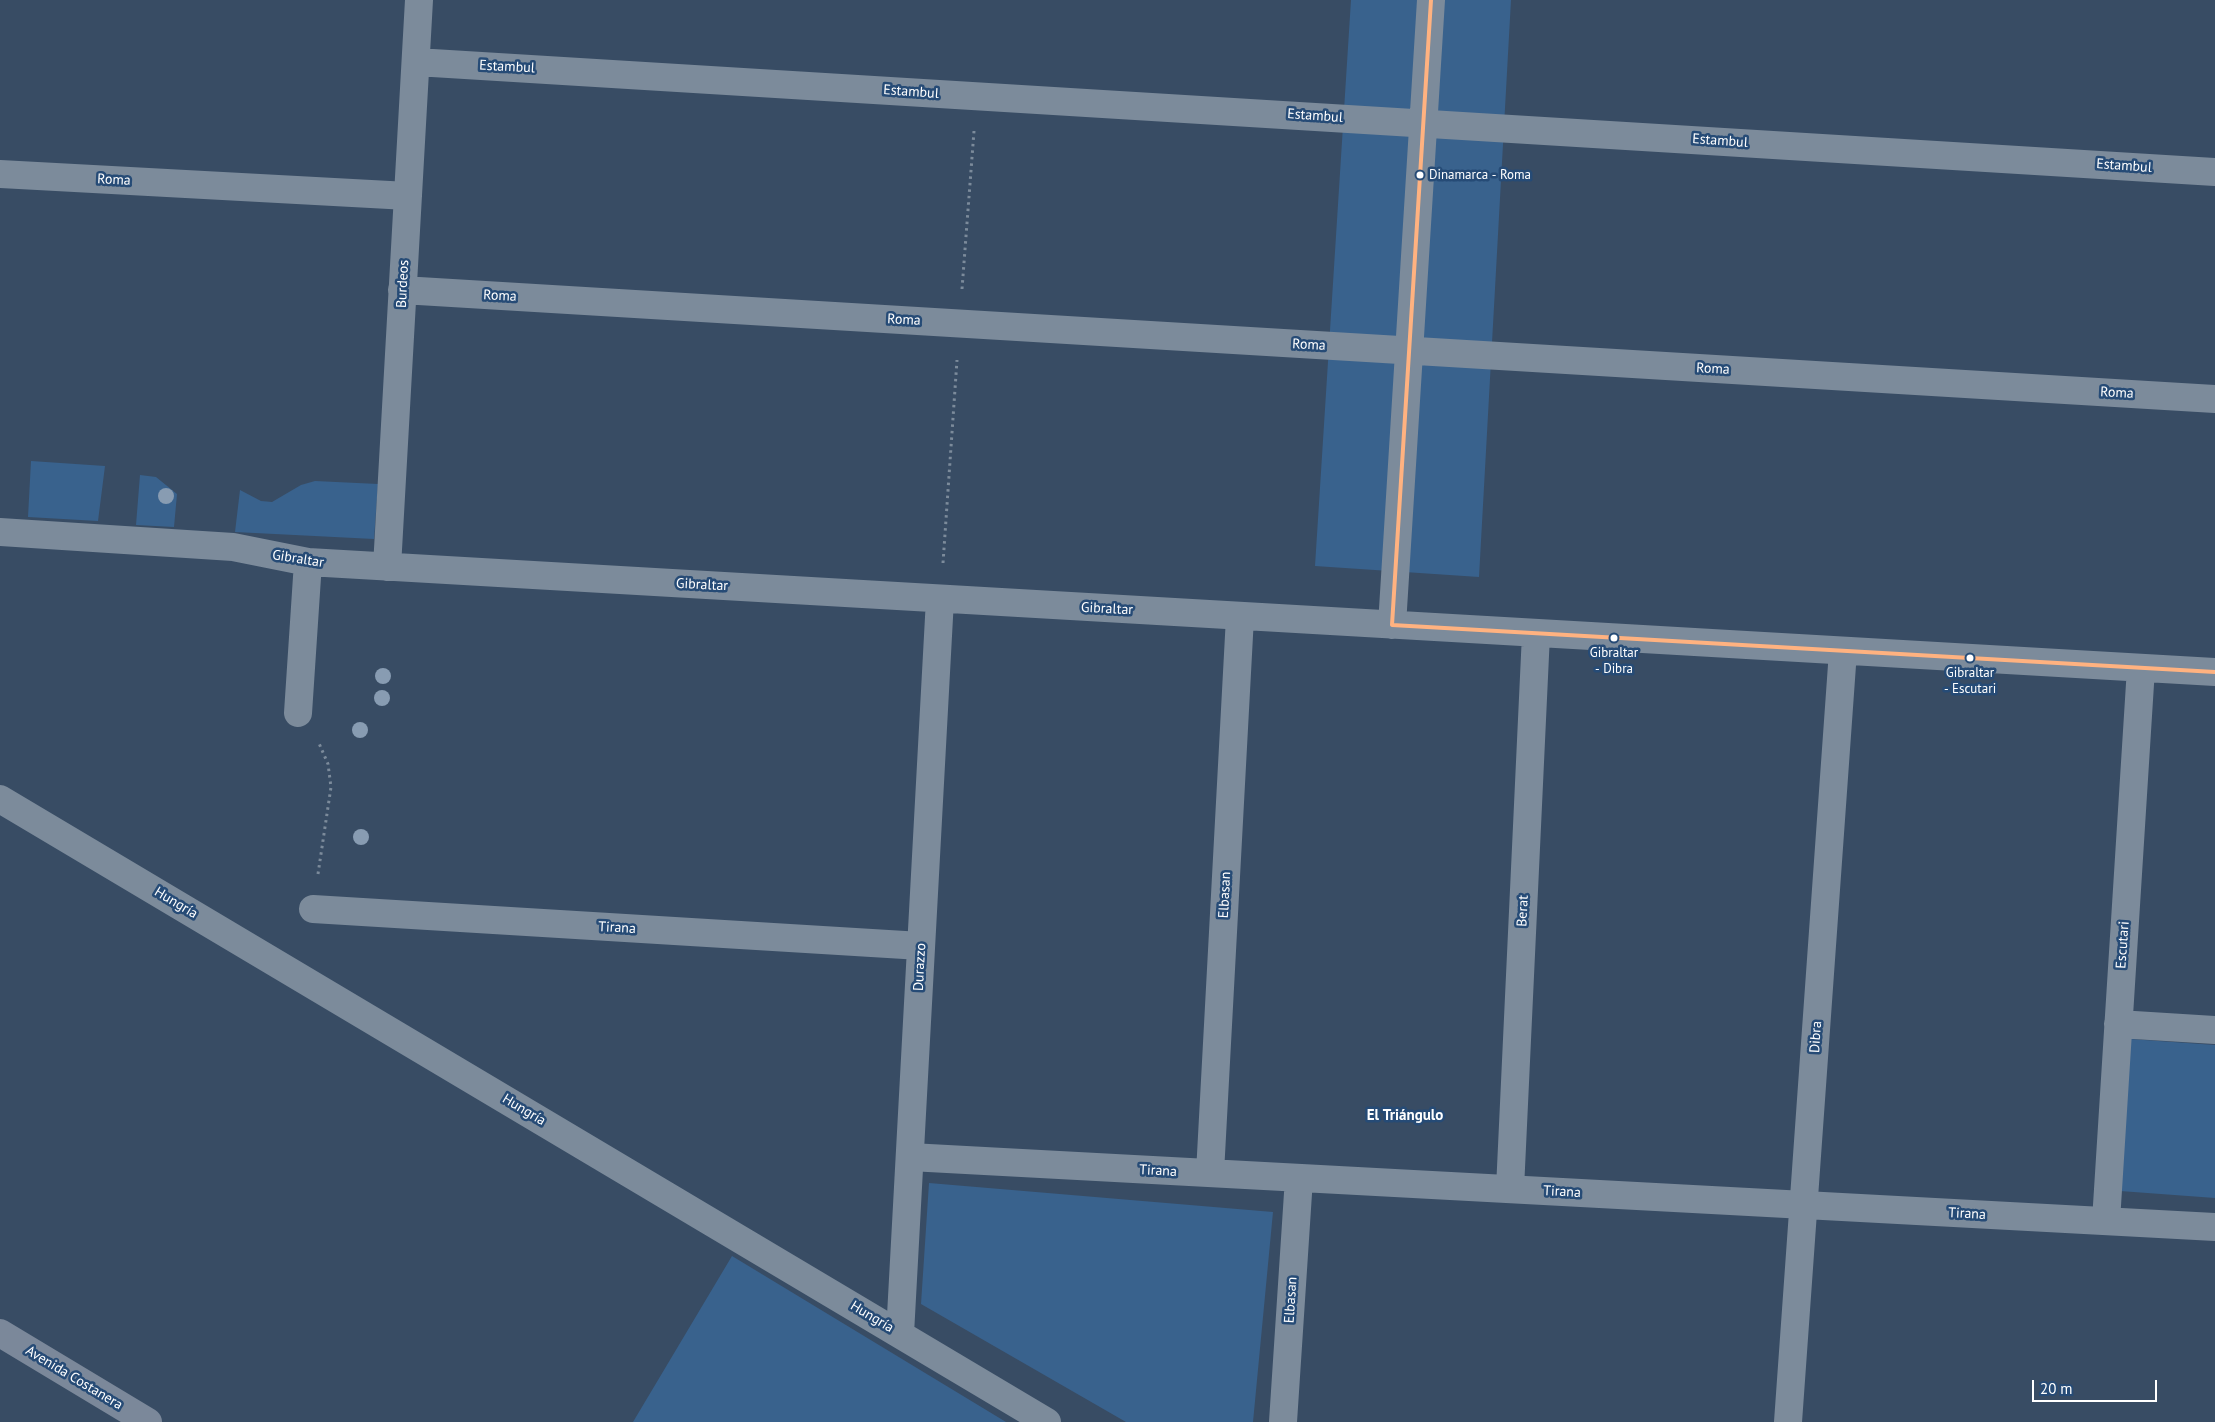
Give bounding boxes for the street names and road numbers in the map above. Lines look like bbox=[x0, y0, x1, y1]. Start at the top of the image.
street label: Estambul bbox=[479, 57, 535, 77]
street label: Estambul bbox=[883, 82, 939, 102]
street label: Estambul bbox=[1287, 106, 1343, 126]
street label: Estambul bbox=[1692, 131, 1748, 151]
street label: Estambul bbox=[2096, 156, 2152, 176]
street label: Roma bbox=[97, 171, 131, 189]
street label: Burdeos bbox=[393, 259, 413, 309]
street label: Roma bbox=[483, 287, 517, 305]
street label: Roma bbox=[887, 311, 921, 329]
street label: Roma bbox=[1292, 336, 1326, 354]
street label: Roma bbox=[1696, 360, 1730, 378]
street label: Roma bbox=[2100, 384, 2134, 402]
street label: Gibraltar bbox=[271, 547, 325, 571]
street label: Gibraltar bbox=[676, 575, 728, 595]
street label: Gibraltar bbox=[1081, 599, 1133, 619]
street label: Elbasan bbox=[1215, 871, 1235, 919]
street label: Hungría bbox=[151, 884, 201, 922]
street label: Berat bbox=[1514, 895, 1532, 927]
street label: Tirana bbox=[598, 919, 636, 937]
street label: Escutari bbox=[2113, 921, 2133, 969]
street label: Durazzo bbox=[910, 942, 930, 992]
street label: Dibra bbox=[1806, 1020, 1826, 1054]
street label: Hungría bbox=[499, 1091, 549, 1129]
street label: Tirana bbox=[1139, 1162, 1177, 1180]
street label: Tirana bbox=[1543, 1183, 1581, 1201]
street label: Tirana bbox=[1948, 1205, 1986, 1223]
street label: Elbasan bbox=[1281, 1276, 1301, 1324]
street label: Hungría bbox=[847, 1298, 897, 1336]
street label: Avenida Costanera bbox=[22, 1342, 126, 1414]

